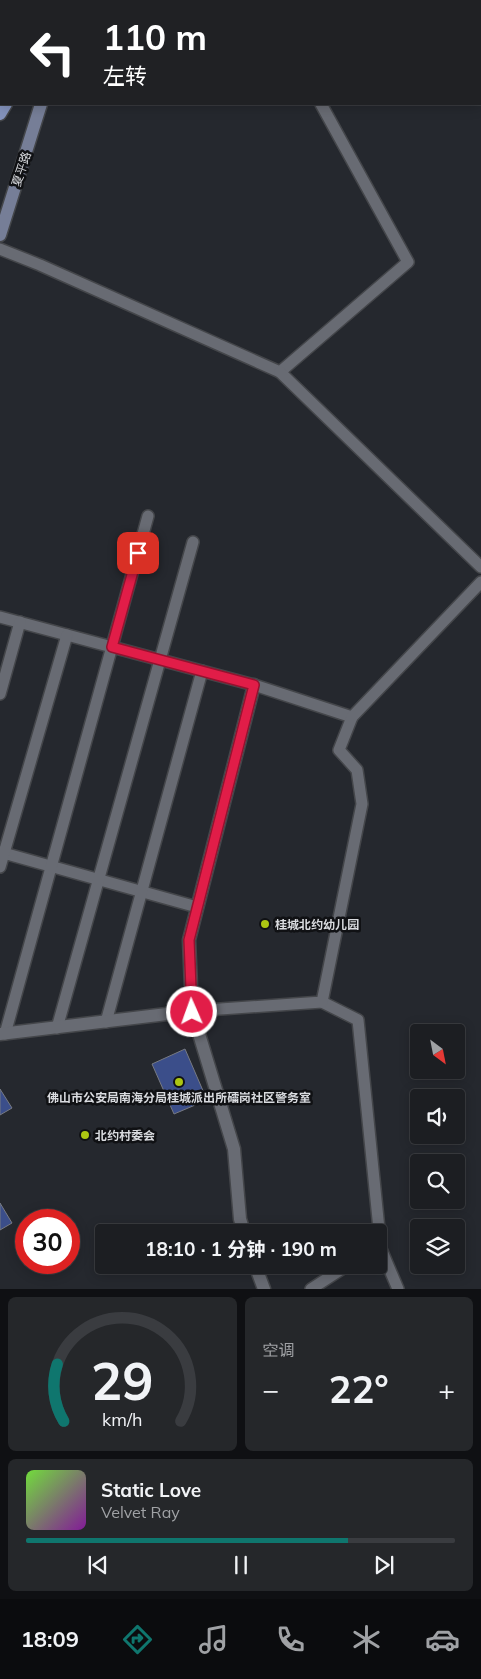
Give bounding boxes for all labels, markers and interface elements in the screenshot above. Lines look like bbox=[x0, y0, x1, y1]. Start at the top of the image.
text: 110 m bbox=[103, 15, 207, 59]
icon: left bbox=[20, 20, 85, 85]
text: 左转 bbox=[103, 62, 147, 90]
street label: 夏平路 bbox=[8, 150, 34, 188]
pin bbox=[117, 532, 159, 574]
icon: arrive bbox=[124, 539, 152, 567]
place label: 桂城北约幼儿园 bbox=[275, 917, 359, 932]
marker: 桂城北约幼儿园 bbox=[259, 918, 271, 930]
position arrow bbox=[165, 985, 217, 1037]
north arrow bbox=[410, 1024, 465, 1079]
map controls bbox=[410, 1024, 465, 1274]
marker: 佛山市公安局南海分局桂城派出所礌岗社区警务室 bbox=[173, 1076, 185, 1088]
button: sound bbox=[410, 1089, 465, 1144]
place label: 佛山市公安局南海分局桂城派出所礌岗社区警务室 bbox=[47, 1090, 311, 1105]
place label: 北约村委会 bbox=[95, 1128, 155, 1143]
marker: 北约村委会 bbox=[79, 1129, 91, 1141]
button: search bbox=[410, 1154, 465, 1209]
speed limit sign: 30 bbox=[15, 1209, 80, 1274]
button: layers bbox=[410, 1219, 465, 1274]
text: 18:10 · 1 分钟 · 190 m bbox=[145, 1237, 337, 1261]
text: 空调 bbox=[263, 1340, 295, 1360]
text: 29 bbox=[91, 1348, 153, 1413]
text: 22° bbox=[329, 1365, 389, 1413]
text: − bbox=[263, 1372, 279, 1407]
text: + bbox=[438, 1372, 455, 1407]
text: km/h bbox=[102, 1408, 142, 1430]
text: Static Love bbox=[101, 1478, 201, 1502]
text: Velvet Ray bbox=[101, 1502, 180, 1522]
icon: previous bbox=[84, 1551, 112, 1579]
icon: pause bbox=[227, 1551, 255, 1579]
icon: next bbox=[370, 1551, 398, 1579]
icon: directions bbox=[120, 1622, 155, 1657]
icon: music bbox=[196, 1622, 231, 1657]
icon: phone bbox=[273, 1622, 308, 1657]
icon: climate bbox=[349, 1622, 384, 1657]
icon: car bbox=[425, 1622, 460, 1657]
text: 18:09 bbox=[21, 1625, 79, 1653]

